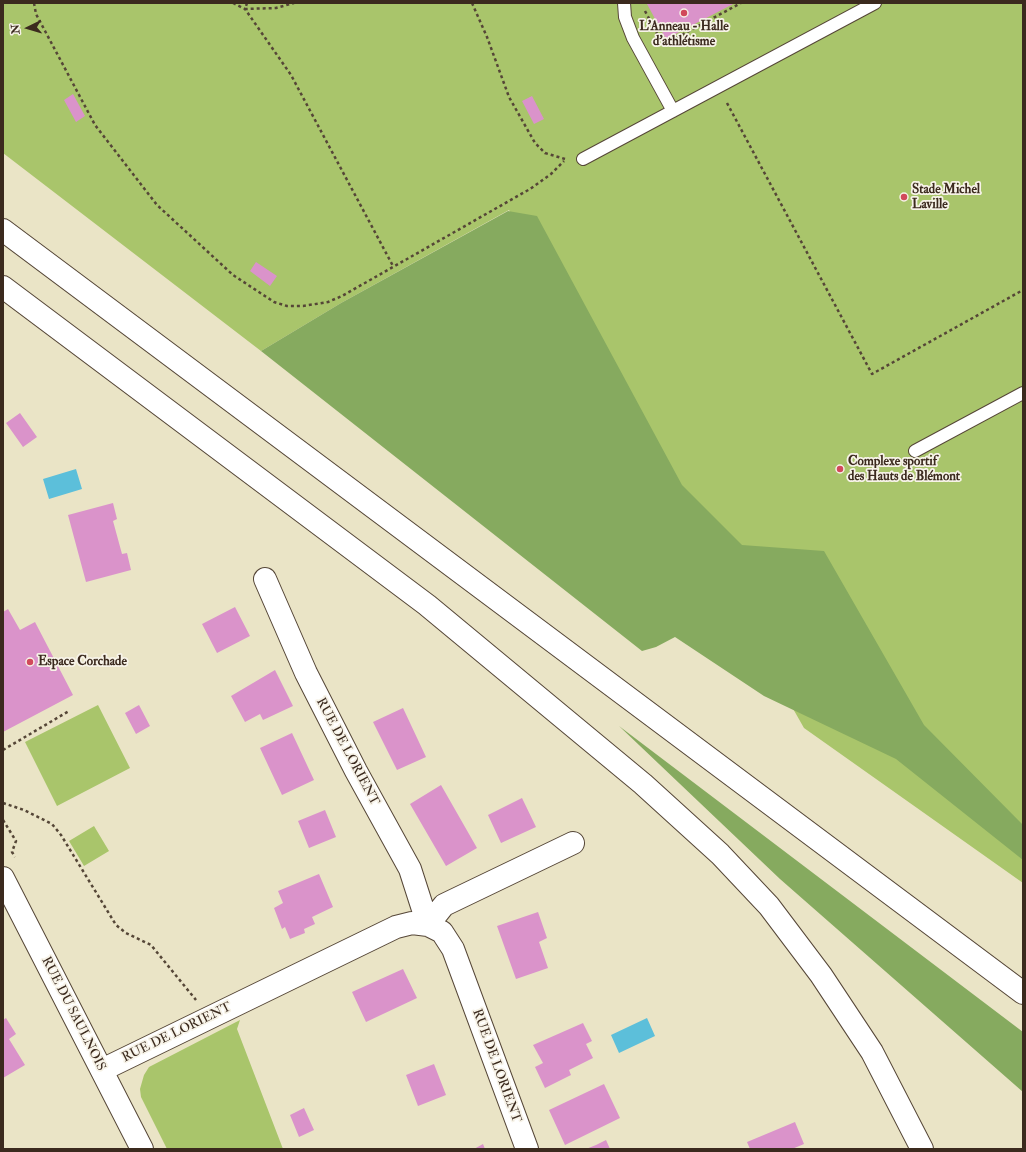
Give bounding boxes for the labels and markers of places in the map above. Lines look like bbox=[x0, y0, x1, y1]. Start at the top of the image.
marker: L'Anneau - Halle d'athlétisme bbox=[679, 8, 689, 18]
place label: L'Anneau - Halle d'athlétisme bbox=[639, 19, 729, 50]
place label: Stade Michel Laville bbox=[912, 182, 980, 213]
marker: Stade Michel Laville bbox=[899, 192, 909, 202]
place label: Complexe sportif des Hauts de Blémont bbox=[848, 454, 960, 485]
marker: Complexe sportif des Hauts de Blémont bbox=[835, 464, 845, 474]
place label: Espace Corchade bbox=[38, 654, 127, 670]
marker: Espace Corchade bbox=[25, 657, 35, 667]

